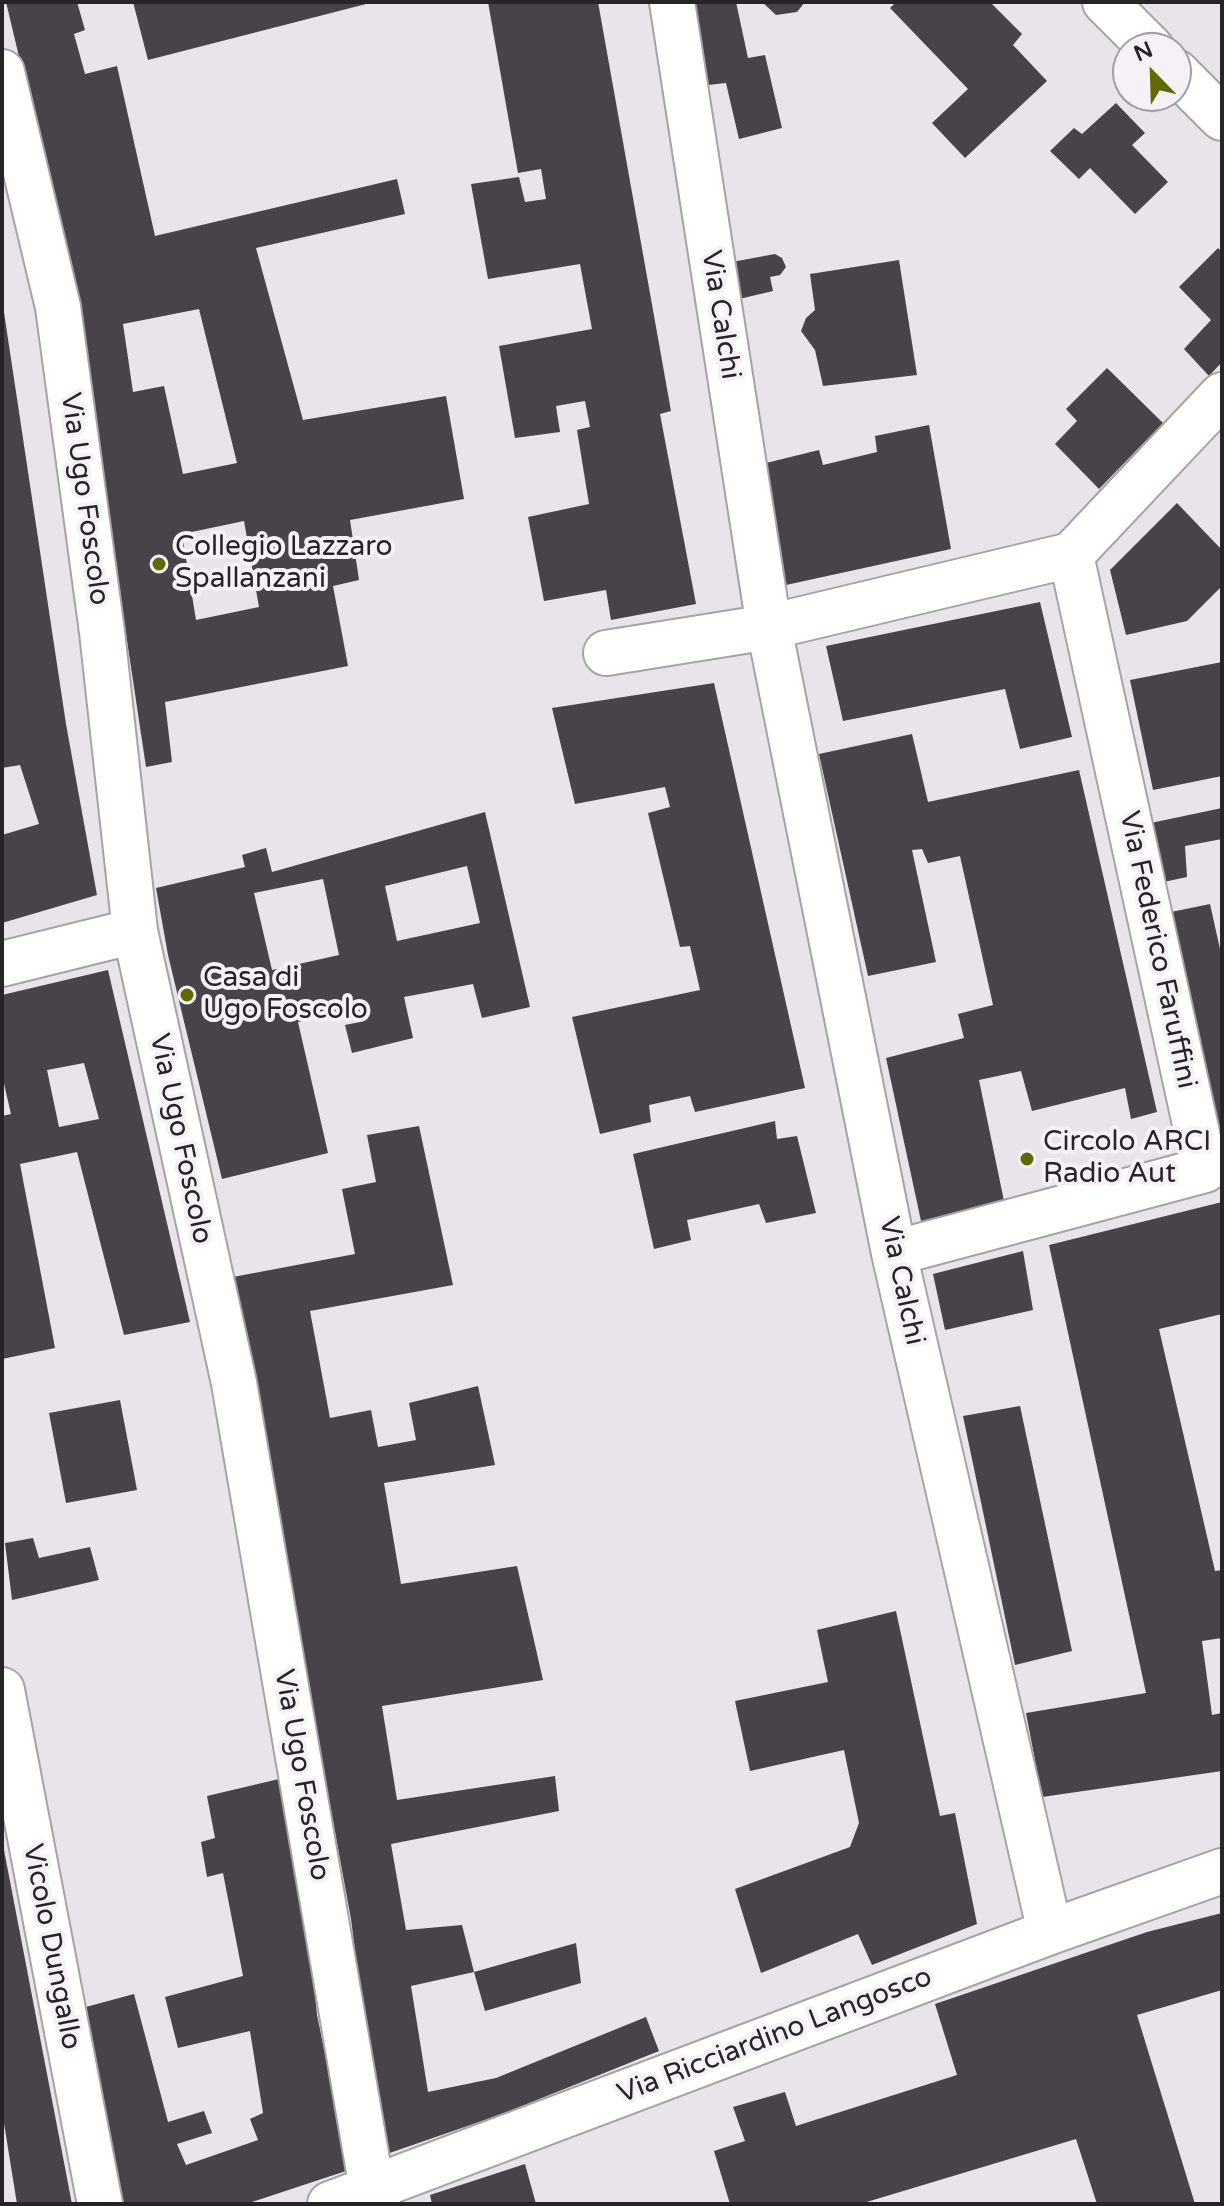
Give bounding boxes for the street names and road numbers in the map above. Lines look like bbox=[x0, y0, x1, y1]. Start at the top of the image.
street label: Via Calchi bbox=[693, 248, 747, 382]
street label: Via Ugo Foscolo bbox=[52, 391, 116, 607]
street label: Via Federico Faruffini bbox=[1111, 808, 1203, 1092]
street label: Via Ugo Foscolo bbox=[141, 1031, 219, 1247]
street label: Via Calchi bbox=[871, 1214, 931, 1348]
street label: Via Ugo Foscolo bbox=[266, 1667, 336, 1883]
street label: Vicolo Dungallo bbox=[15, 1841, 87, 2053]
street label: Via Ricciardino Langosco bbox=[613, 1961, 937, 2111]

